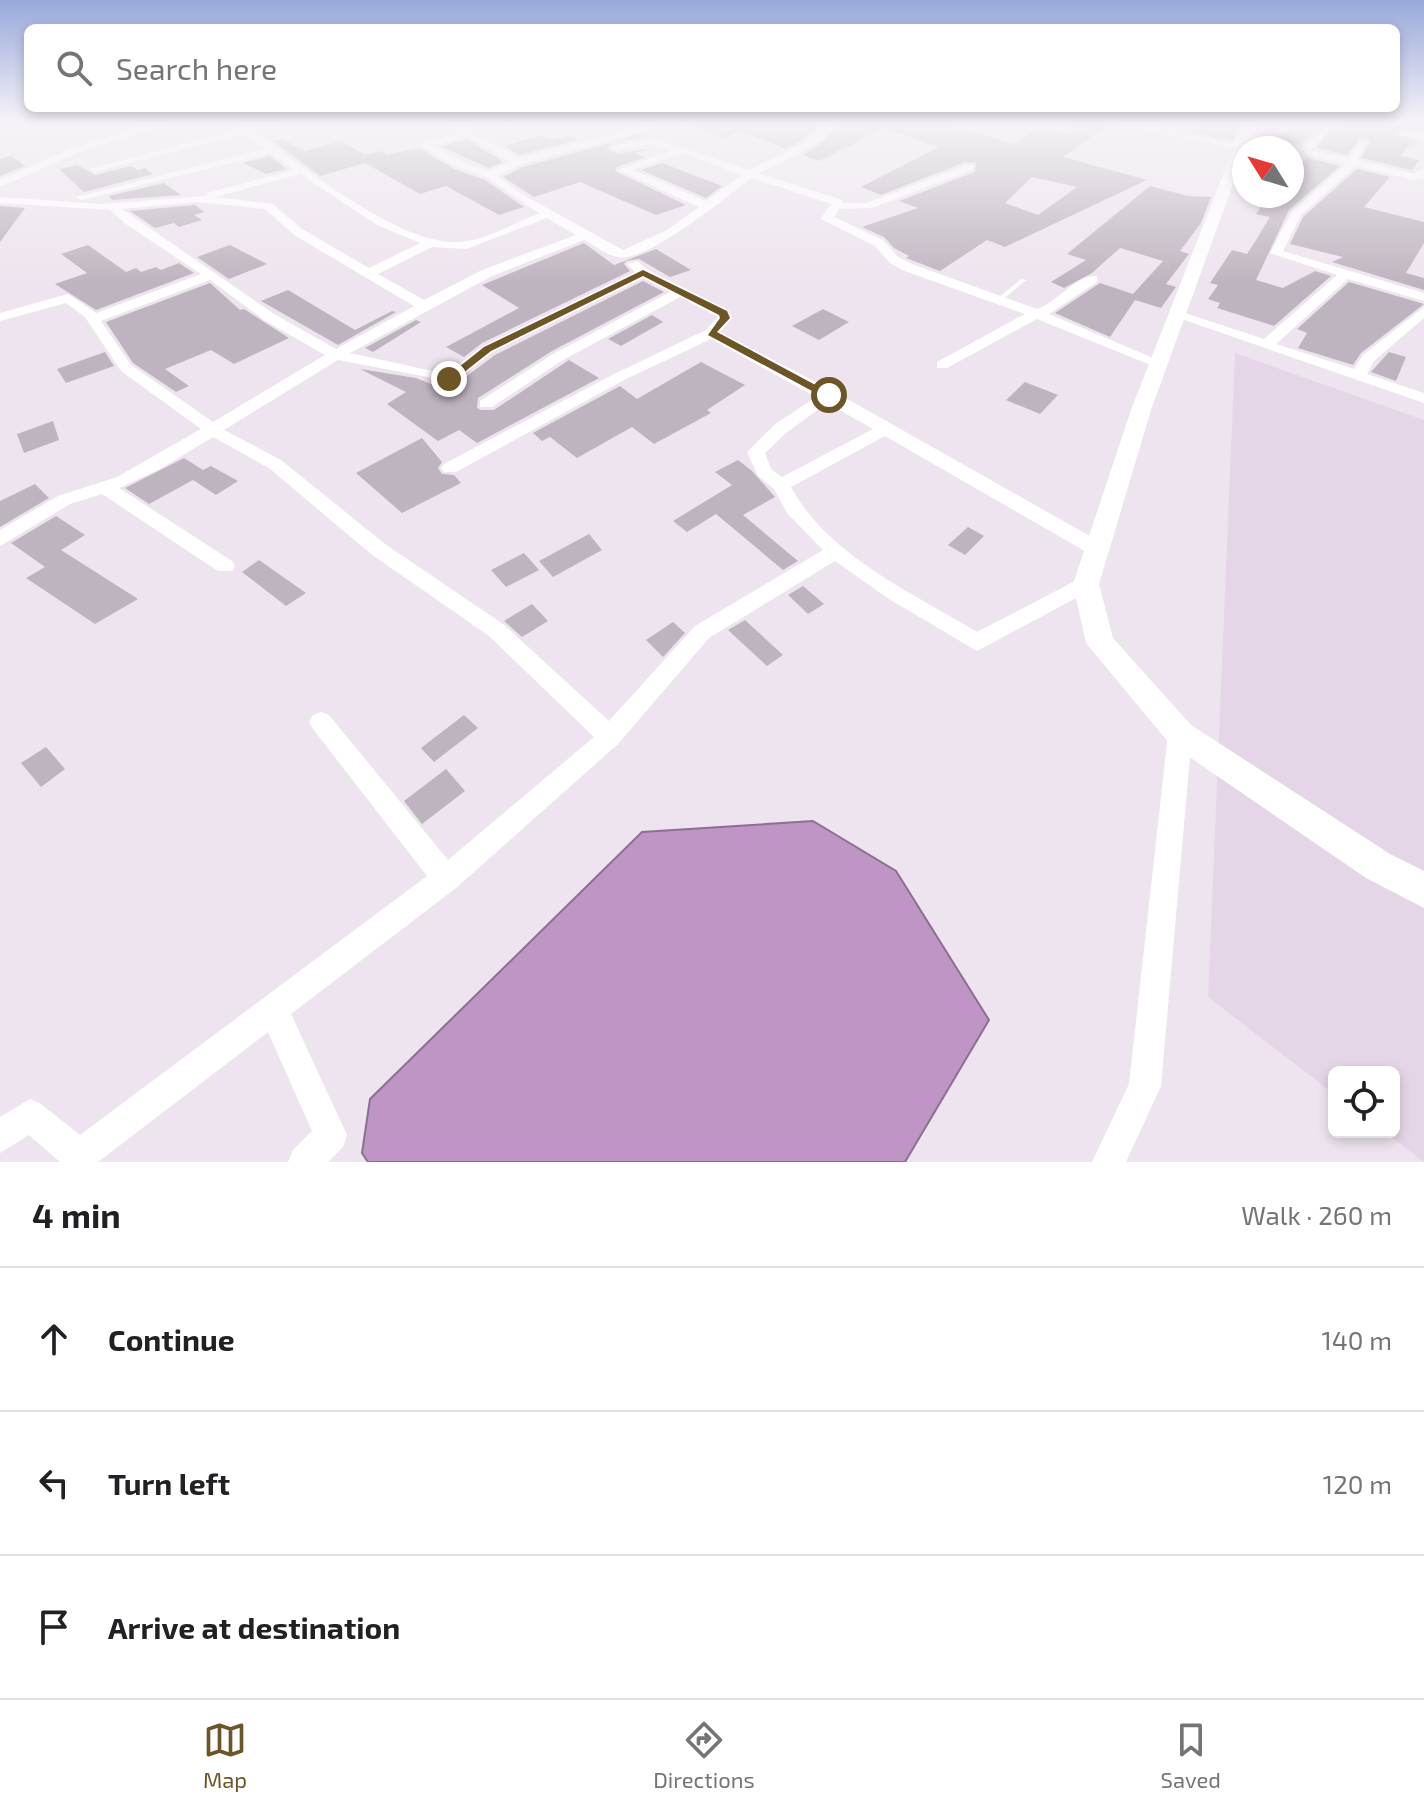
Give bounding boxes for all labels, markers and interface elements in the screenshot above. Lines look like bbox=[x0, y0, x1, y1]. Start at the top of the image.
search box bbox=[24, 24, 1400, 112]
icon: search bbox=[52, 46, 96, 90]
text: Search here bbox=[116, 50, 277, 86]
north arrow bbox=[1232, 136, 1304, 208]
route end bbox=[431, 361, 467, 397]
route start bbox=[811, 377, 847, 413]
map controls bbox=[1328, 1066, 1400, 1138]
button: locate bbox=[1328, 1066, 1400, 1138]
text: 4 min bbox=[32, 1194, 121, 1235]
text: Walk · 260 m bbox=[1241, 1199, 1392, 1230]
icon: ahead bbox=[32, 1317, 76, 1361]
text: Continue bbox=[108, 1321, 235, 1357]
text: 140 m bbox=[1321, 1324, 1392, 1355]
icon: left bbox=[32, 1461, 76, 1505]
text: Turn left bbox=[108, 1465, 230, 1501]
text: 120 m bbox=[1323, 1468, 1392, 1499]
icon: arrive bbox=[32, 1605, 76, 1649]
text: Arrive at destination bbox=[108, 1609, 400, 1645]
tab: Map bbox=[203, 1718, 247, 1792]
tab: Directions bbox=[653, 1718, 755, 1792]
tab: Saved bbox=[1161, 1718, 1221, 1792]

